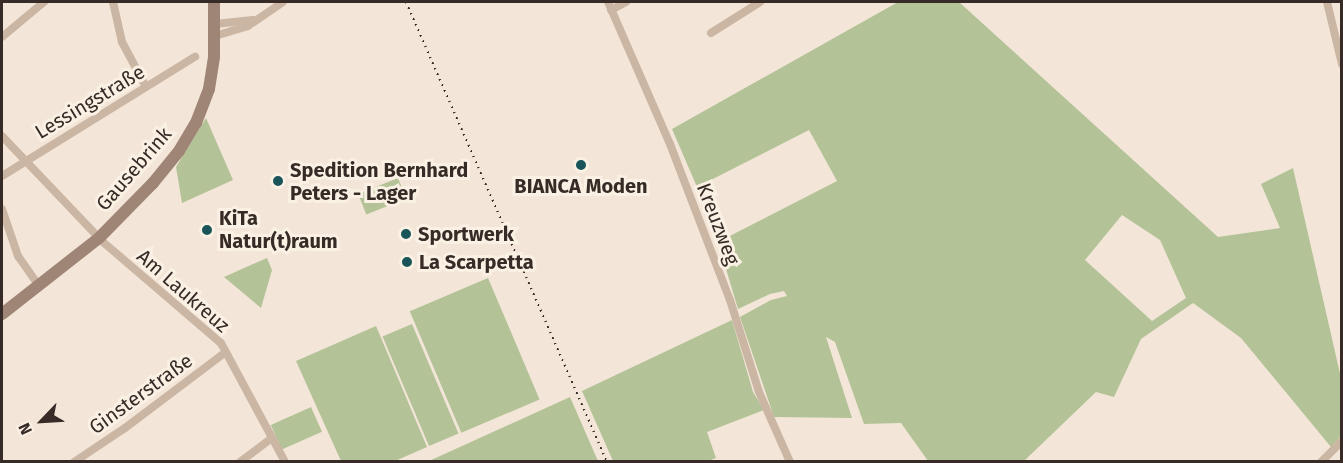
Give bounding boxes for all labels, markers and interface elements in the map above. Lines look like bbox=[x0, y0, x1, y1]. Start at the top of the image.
street label: Lessingstraße bbox=[31, 60, 149, 144]
street label: Gausebrink bbox=[91, 122, 177, 216]
place label: Spedition Bernhard Peters - Lager bbox=[290, 158, 468, 205]
marker: BIANCA Moden bbox=[574, 158, 588, 172]
marker: Spedition Bernhard Peters - Lager bbox=[271, 174, 285, 188]
place label: BIANCA Moden bbox=[514, 174, 648, 198]
street label: Kreuzweg bbox=[691, 180, 745, 268]
place label: KiTa Natur(t)raum bbox=[219, 207, 338, 254]
place label: Sportwerk bbox=[418, 222, 514, 246]
marker: KiTa Natur(t)raum bbox=[200, 223, 214, 237]
marker: Sportwerk bbox=[399, 227, 413, 241]
street label: Am Laukreuz bbox=[132, 244, 234, 338]
place label: La Scarpetta bbox=[419, 250, 534, 274]
marker: La Scarpetta bbox=[400, 255, 414, 269]
street label: Ginsterstraße bbox=[85, 349, 197, 439]
north arrow bbox=[12, 391, 72, 451]
text: N bbox=[14, 420, 36, 438]

